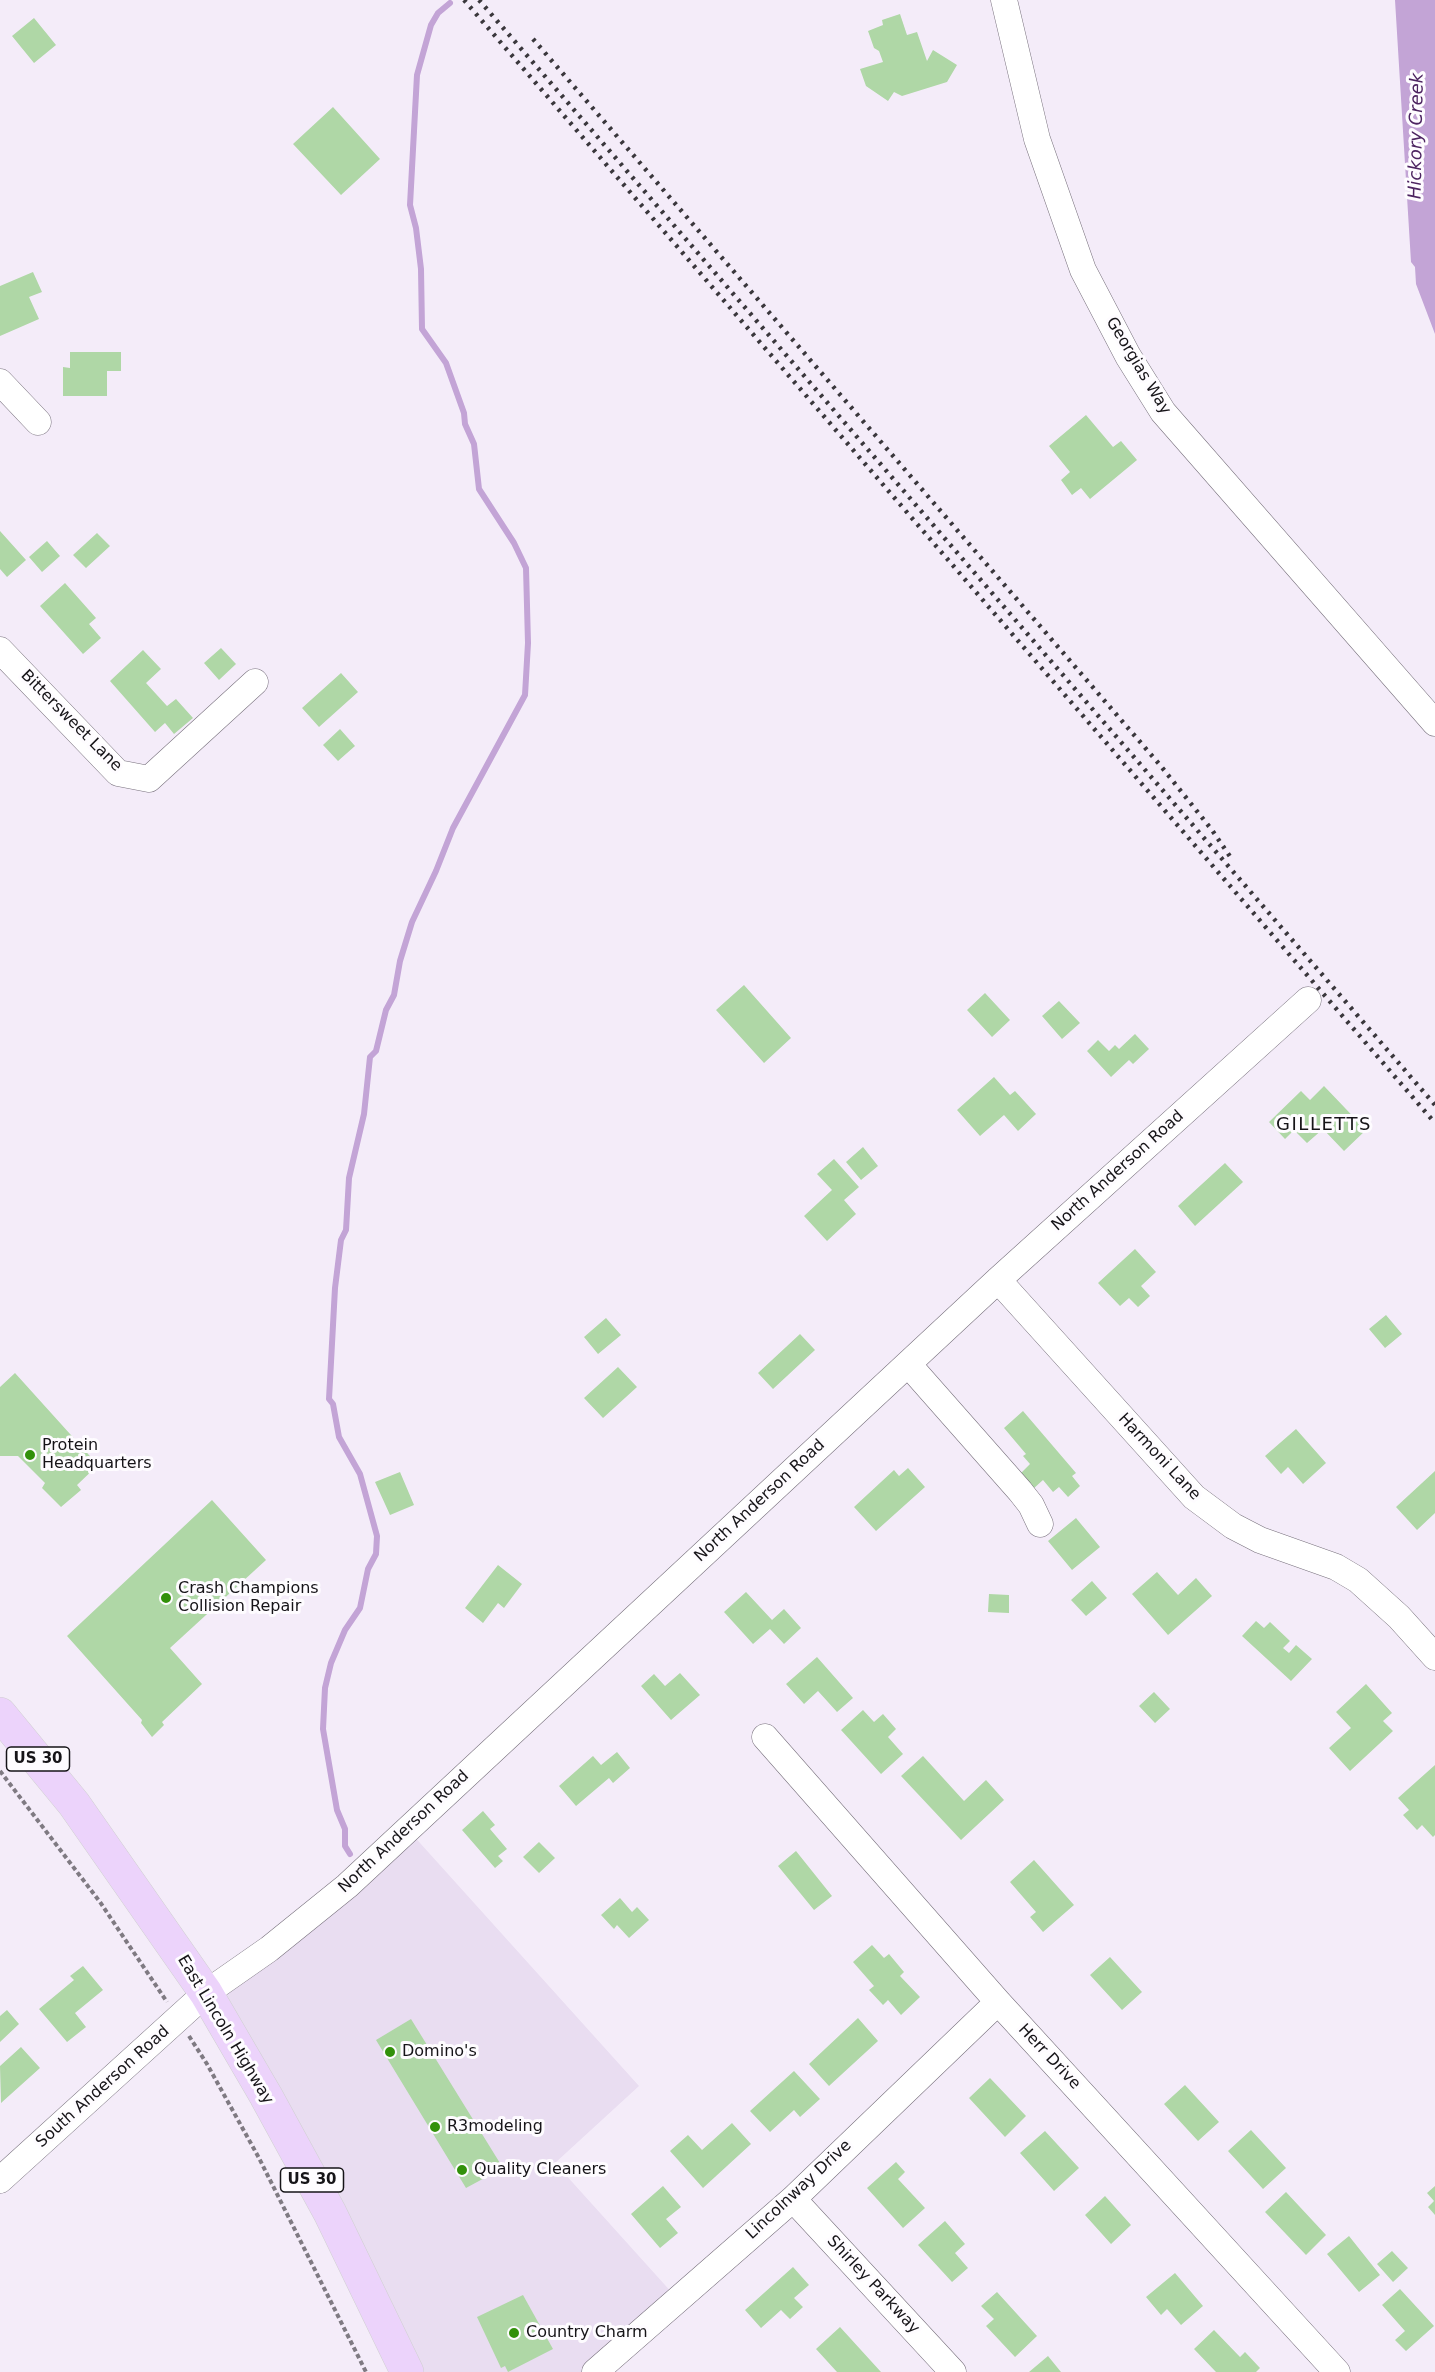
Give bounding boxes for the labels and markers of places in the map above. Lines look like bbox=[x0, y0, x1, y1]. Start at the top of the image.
place label: Protein Headquarters bbox=[42, 1436, 152, 1474]
marker: Protein Headquarters bbox=[23, 1448, 37, 1462]
place label: Crash Champions Collision Repair bbox=[178, 1579, 319, 1617]
marker: Crash Champions Collision Repair bbox=[159, 1591, 173, 1605]
place label: Domino's bbox=[402, 2042, 477, 2062]
marker: Domino's bbox=[383, 2045, 397, 2059]
place label: R3modeling bbox=[447, 2117, 543, 2137]
marker: R3modeling bbox=[428, 2120, 442, 2134]
place label: Quality Cleaners bbox=[474, 2160, 606, 2180]
marker: Quality Cleaners bbox=[455, 2163, 469, 2177]
place label: Country Charm bbox=[526, 2323, 648, 2343]
marker: Country Charm bbox=[507, 2326, 521, 2340]

